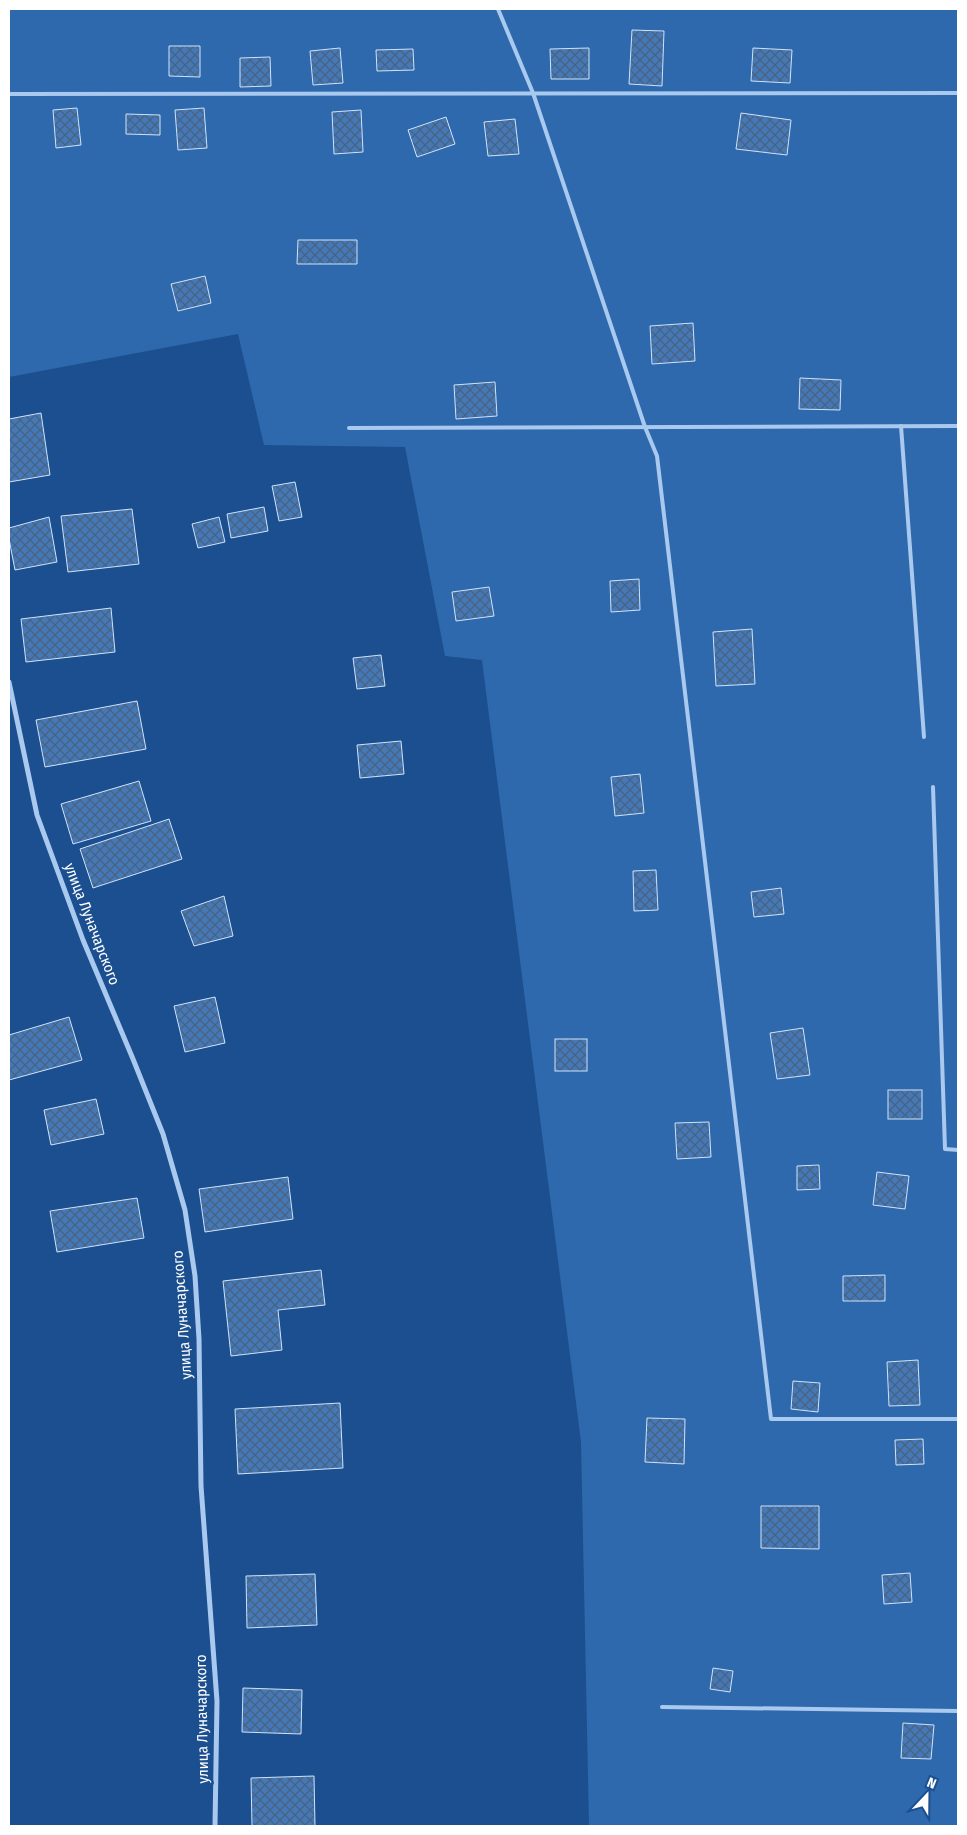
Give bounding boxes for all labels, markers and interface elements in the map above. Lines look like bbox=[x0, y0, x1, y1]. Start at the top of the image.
street label: улица Луначарского bbox=[60, 860, 124, 988]
street label: улица Луначарского bbox=[169, 1250, 195, 1380]
street label: улица Луначарского bbox=[192, 1654, 212, 1784]
north arrow bbox=[902, 1770, 952, 1820]
text: N bbox=[925, 1774, 939, 1793]

